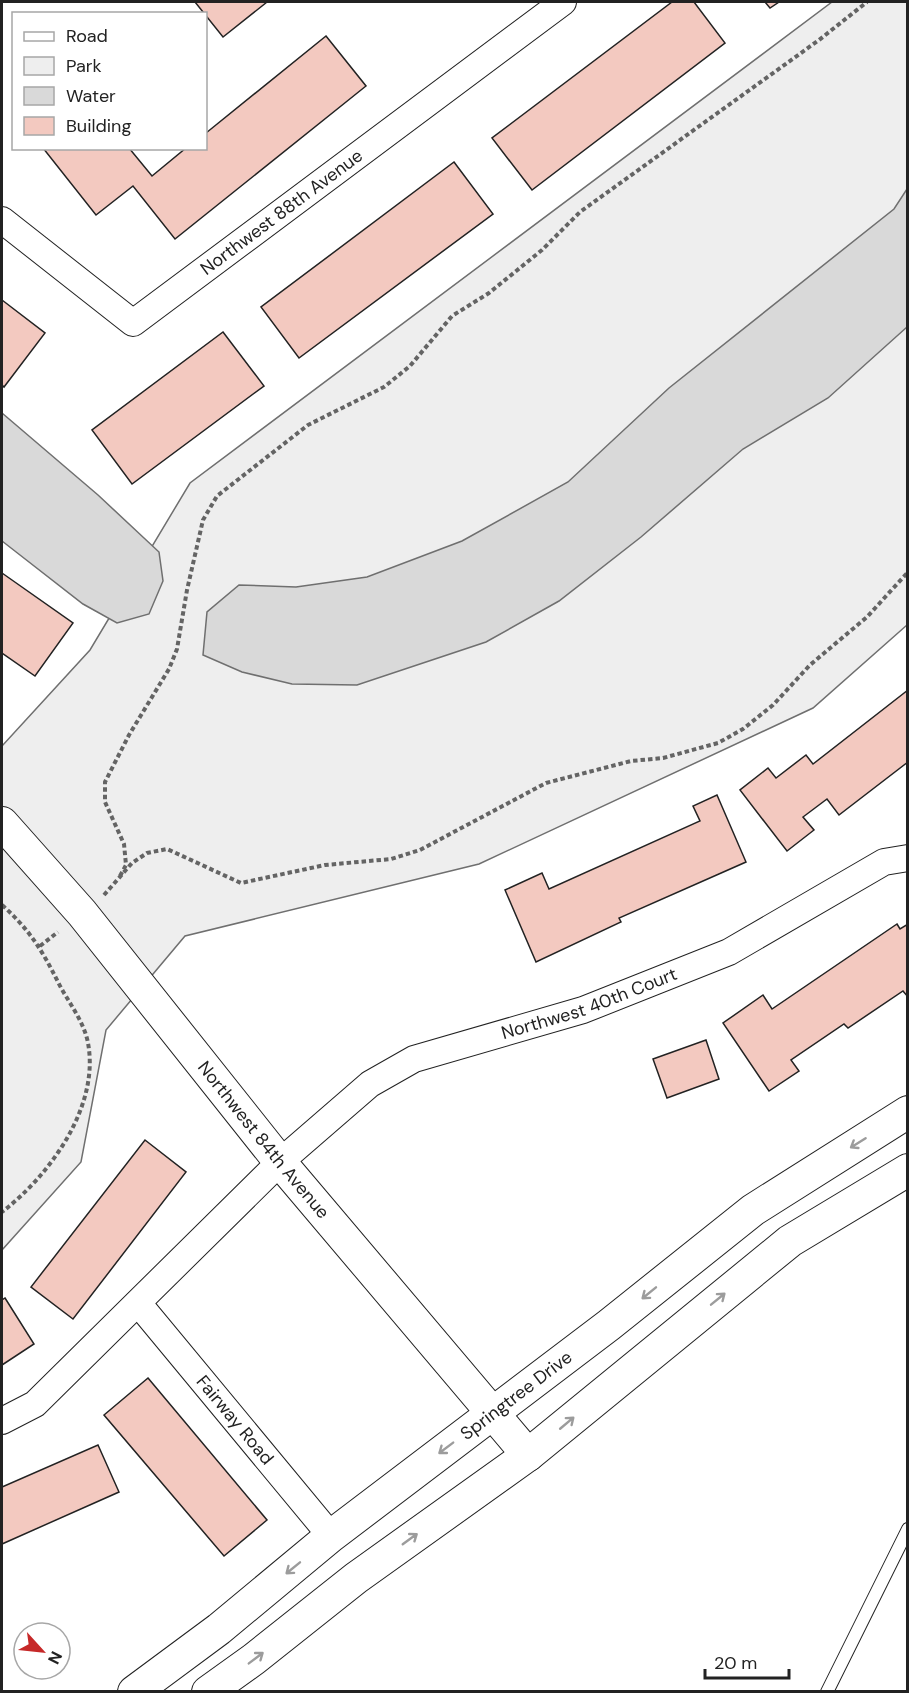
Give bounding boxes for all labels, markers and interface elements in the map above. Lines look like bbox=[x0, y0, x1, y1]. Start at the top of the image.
legend bbox=[12, 12, 207, 150]
text: Road bbox=[66, 24, 108, 48]
text: Park bbox=[66, 54, 102, 78]
text: Water bbox=[66, 84, 116, 108]
text: Building bbox=[66, 114, 131, 138]
street label: Northwest 88th Avenue bbox=[196, 144, 368, 281]
street label: Northwest 40th Court bbox=[499, 962, 680, 1045]
street label: Northwest 84th Avenue bbox=[192, 1056, 335, 1224]
one-way arrow bbox=[850, 1137, 867, 1149]
one-way arrow bbox=[641, 1287, 657, 1300]
one-way arrow bbox=[709, 1293, 725, 1306]
street label: Springtree Drive bbox=[455, 1345, 577, 1446]
street label: Fairway Road bbox=[191, 1370, 279, 1470]
one-way arrow bbox=[559, 1416, 575, 1429]
one-way arrow bbox=[439, 1442, 455, 1454]
one-way arrow bbox=[402, 1533, 418, 1545]
one-way arrow bbox=[285, 1561, 301, 1574]
north arrow bbox=[12, 1621, 72, 1681]
scale bar bbox=[705, 1642, 789, 1680]
text: N bbox=[43, 1648, 67, 1668]
one-way arrow bbox=[247, 1651, 263, 1664]
text: 20 m bbox=[714, 1651, 757, 1675]

